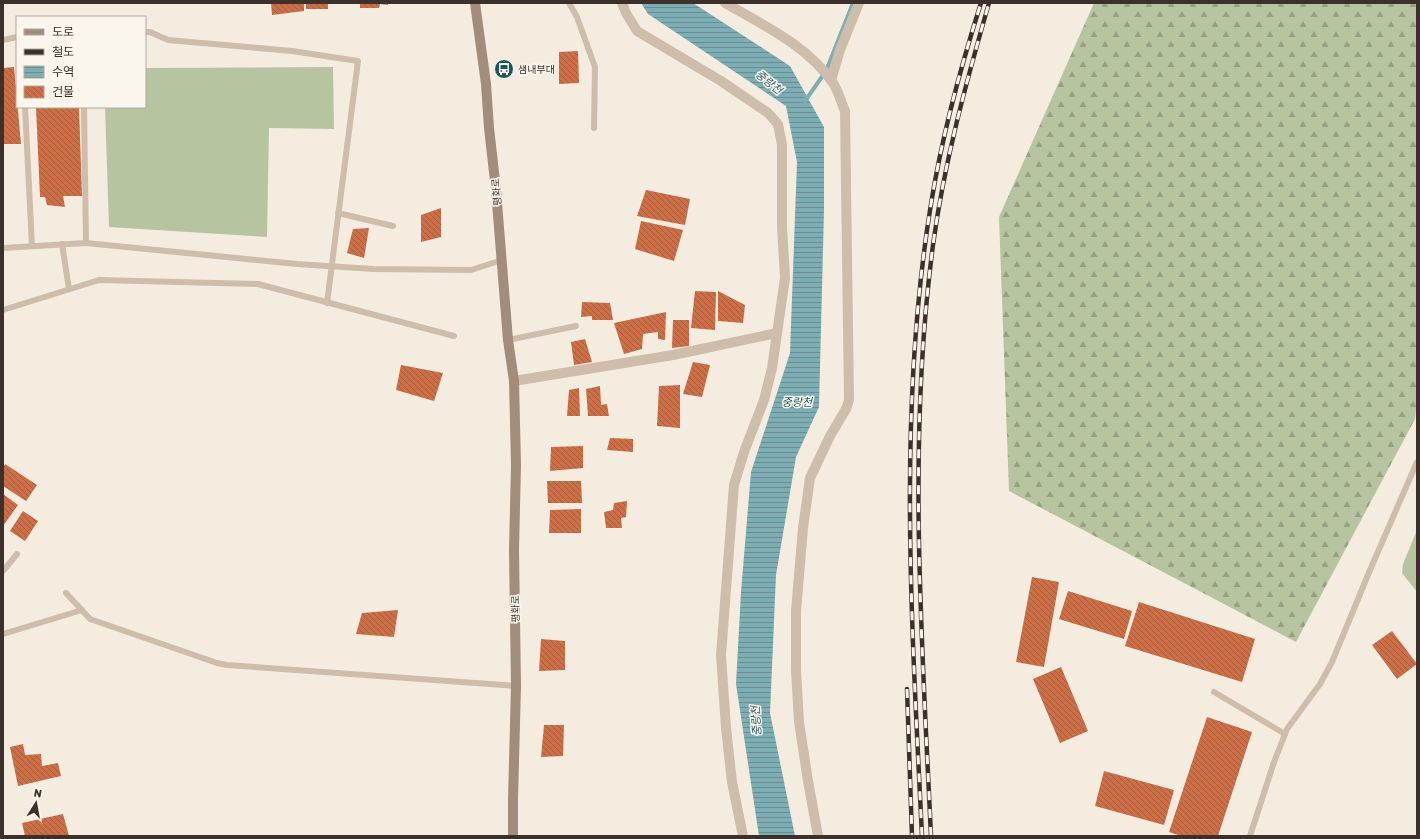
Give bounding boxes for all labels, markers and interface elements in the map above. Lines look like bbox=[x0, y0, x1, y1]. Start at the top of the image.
legend bbox=[16, 16, 146, 108]
text: 도로 bbox=[52, 25, 74, 39]
text: 철도 bbox=[52, 45, 74, 59]
bus stop icon: 샘내부대 bbox=[493, 58, 515, 80]
place label: 샘내부대 bbox=[518, 64, 555, 76]
text: 수역 bbox=[52, 65, 74, 79]
water label: 중랑천 bbox=[753, 68, 786, 98]
text: 건물 bbox=[52, 85, 74, 99]
street label: 평화로 bbox=[490, 178, 504, 206]
water label: 중랑천 bbox=[782, 396, 814, 409]
street label: 평화로 bbox=[510, 595, 522, 623]
water label: 중랑천 bbox=[749, 704, 764, 737]
north arrow bbox=[16, 783, 56, 823]
text: N bbox=[33, 787, 43, 801]

